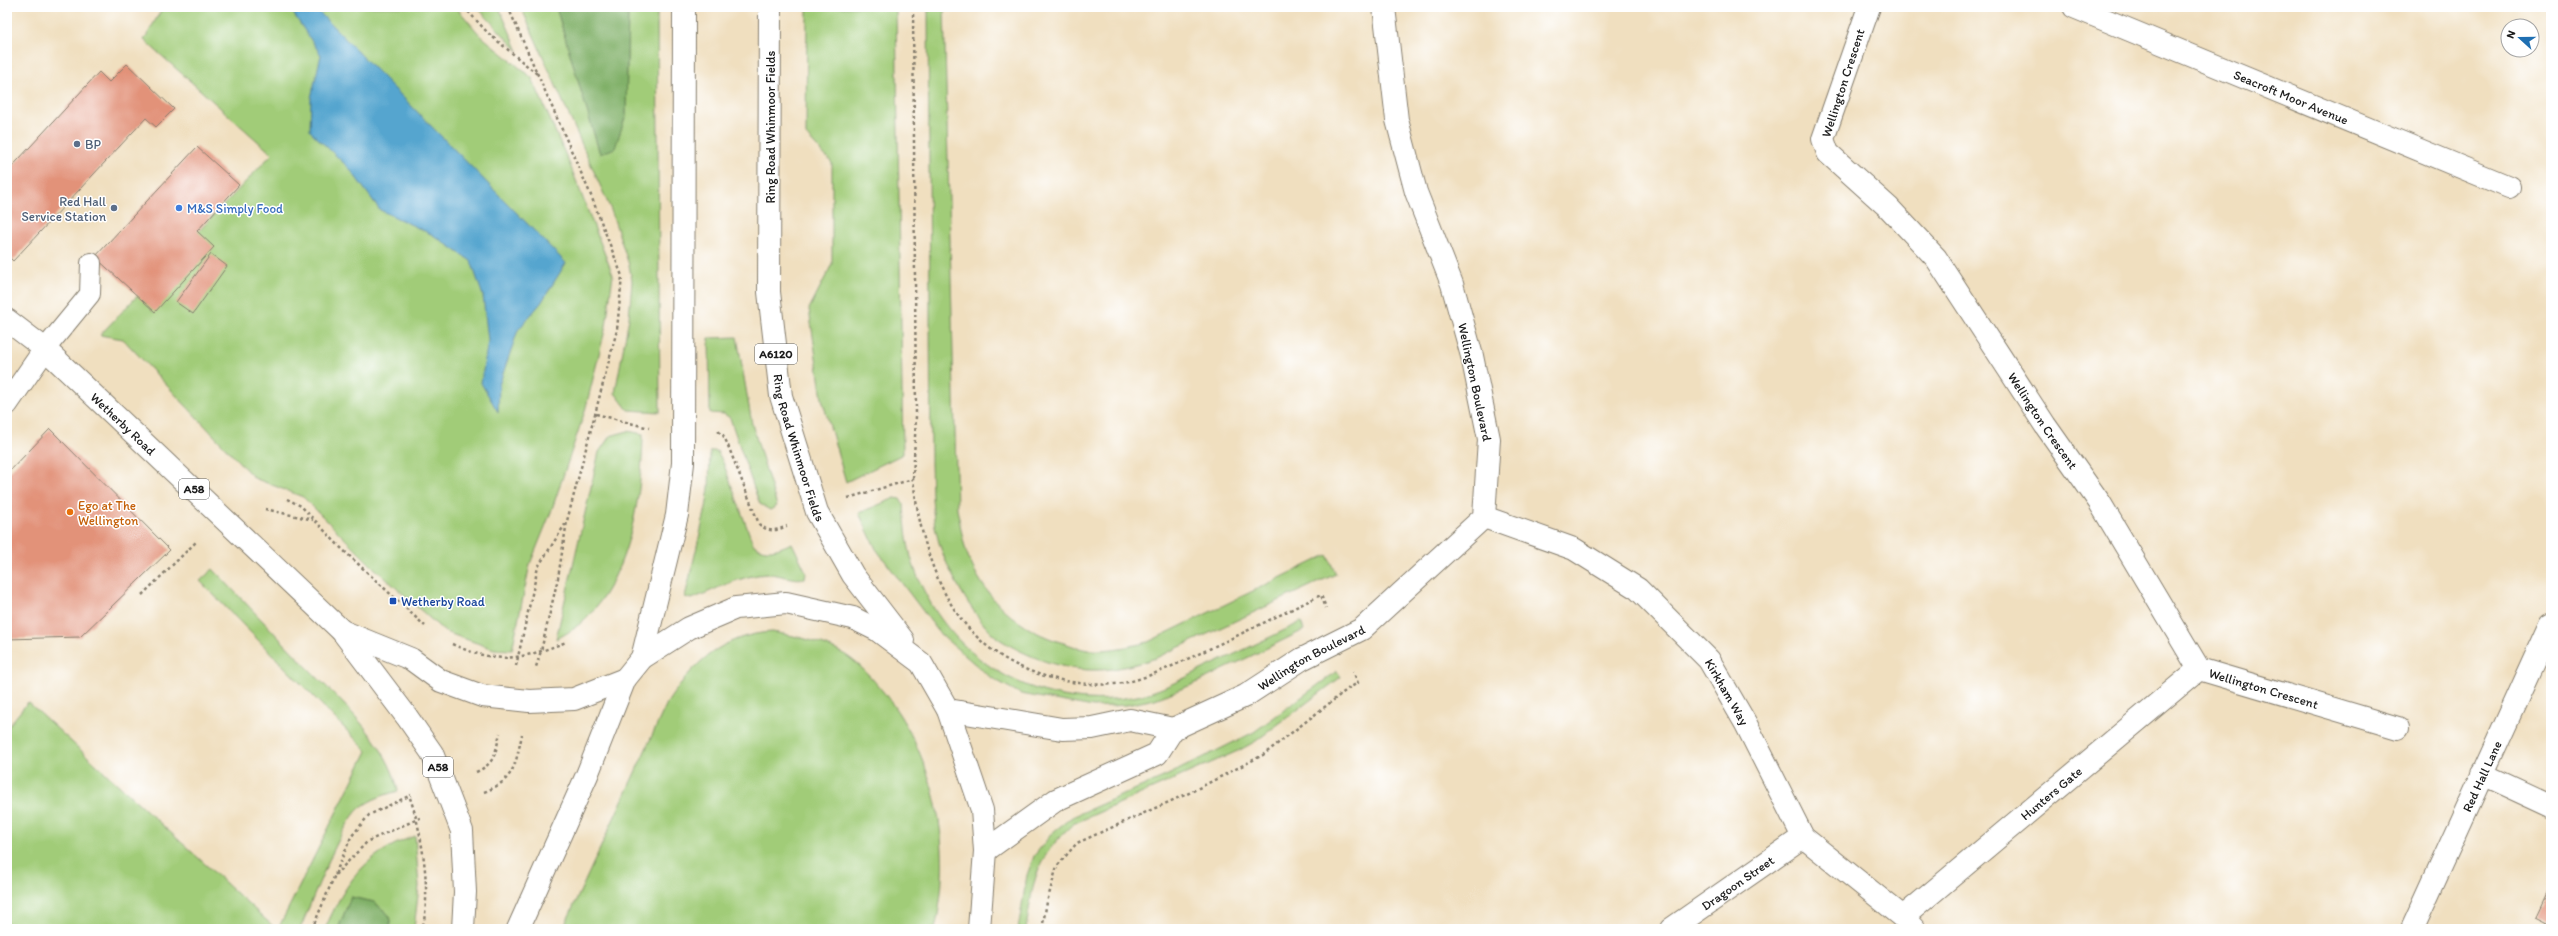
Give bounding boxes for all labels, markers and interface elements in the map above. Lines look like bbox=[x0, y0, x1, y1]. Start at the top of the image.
north arrow bbox=[2500, 18, 2540, 58]
street label: Wellington Crescent bbox=[1818, 27, 1868, 139]
text: N bbox=[2504, 29, 2519, 40]
street label: Ring Road Whinmoor Fields bbox=[763, 50, 778, 203]
street label: Seacroft Moor Avenue bbox=[2231, 66, 2351, 127]
place label: BP bbox=[85, 137, 101, 152]
marker: BP bbox=[72, 139, 82, 149]
place label: Red Hall Service Station bbox=[22, 194, 107, 224]
place label: M&S Simply Food bbox=[187, 201, 283, 216]
marker: Red Hall Service Station bbox=[109, 203, 119, 213]
marker: M&S Simply Food bbox=[174, 203, 184, 213]
street label: Wellington Boulevard bbox=[1455, 321, 1495, 443]
road number: A6120 bbox=[755, 344, 797, 364]
street label: Wellington Crescent bbox=[2005, 369, 2081, 472]
street label: Ring Road Whinmoor Fields bbox=[771, 373, 828, 524]
street label: Wetherby Road bbox=[88, 389, 159, 458]
road number: A58 bbox=[179, 479, 209, 499]
place label: Ego at The Wellington bbox=[78, 498, 139, 528]
marker: Ego at The Wellington bbox=[65, 507, 75, 517]
place label: Wetherby Road bbox=[401, 594, 485, 609]
marker: Wetherby Road bbox=[388, 596, 398, 606]
street label: Wellington Boulevard bbox=[1255, 621, 1367, 693]
street label: Kirkham Way bbox=[1702, 656, 1752, 728]
street label: Wellington Crescent bbox=[2207, 665, 2320, 712]
street label: Red Hall Lane bbox=[2459, 738, 2504, 814]
road number: A58 bbox=[423, 757, 453, 777]
street label: Hunters Gate bbox=[2017, 763, 2085, 823]
street label: Dragoon Street bbox=[1698, 852, 1777, 913]

